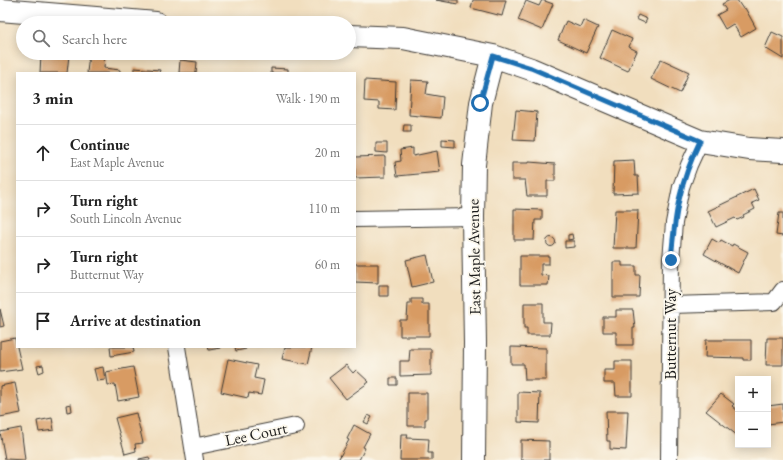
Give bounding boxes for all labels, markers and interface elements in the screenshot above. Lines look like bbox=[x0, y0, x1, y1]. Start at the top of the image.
search box bbox=[16, 16, 356, 60]
icon: search bbox=[30, 27, 52, 49]
text: Search here bbox=[62, 29, 127, 48]
text: 3 min bbox=[32, 87, 73, 109]
text: Walk · 190 m bbox=[276, 90, 340, 107]
route start bbox=[471, 94, 489, 112]
text: Continue bbox=[70, 135, 130, 154]
icon: ahead bbox=[32, 142, 54, 164]
text: 20 m bbox=[315, 144, 340, 161]
text: East Maple Avenue bbox=[70, 154, 164, 171]
text: Turn right bbox=[70, 191, 138, 210]
icon: right bbox=[32, 198, 54, 220]
street label: East Maple Avenue bbox=[462, 199, 486, 315]
text: 110 m bbox=[309, 200, 340, 217]
text: South Lincoln Avenue bbox=[70, 210, 182, 227]
text: Turn right bbox=[70, 247, 138, 266]
route end bbox=[662, 251, 680, 269]
icon: right bbox=[32, 254, 54, 276]
text: 60 m bbox=[315, 256, 340, 273]
text: Butternut Way bbox=[70, 266, 144, 283]
street label: Butternut Way bbox=[660, 288, 681, 379]
icon: arrive bbox=[32, 310, 54, 332]
text: Arrive at destination bbox=[70, 311, 201, 330]
map controls bbox=[735, 376, 771, 448]
button: + bbox=[735, 376, 771, 412]
button: − bbox=[735, 412, 771, 448]
street label: Lee Court bbox=[223, 417, 289, 451]

